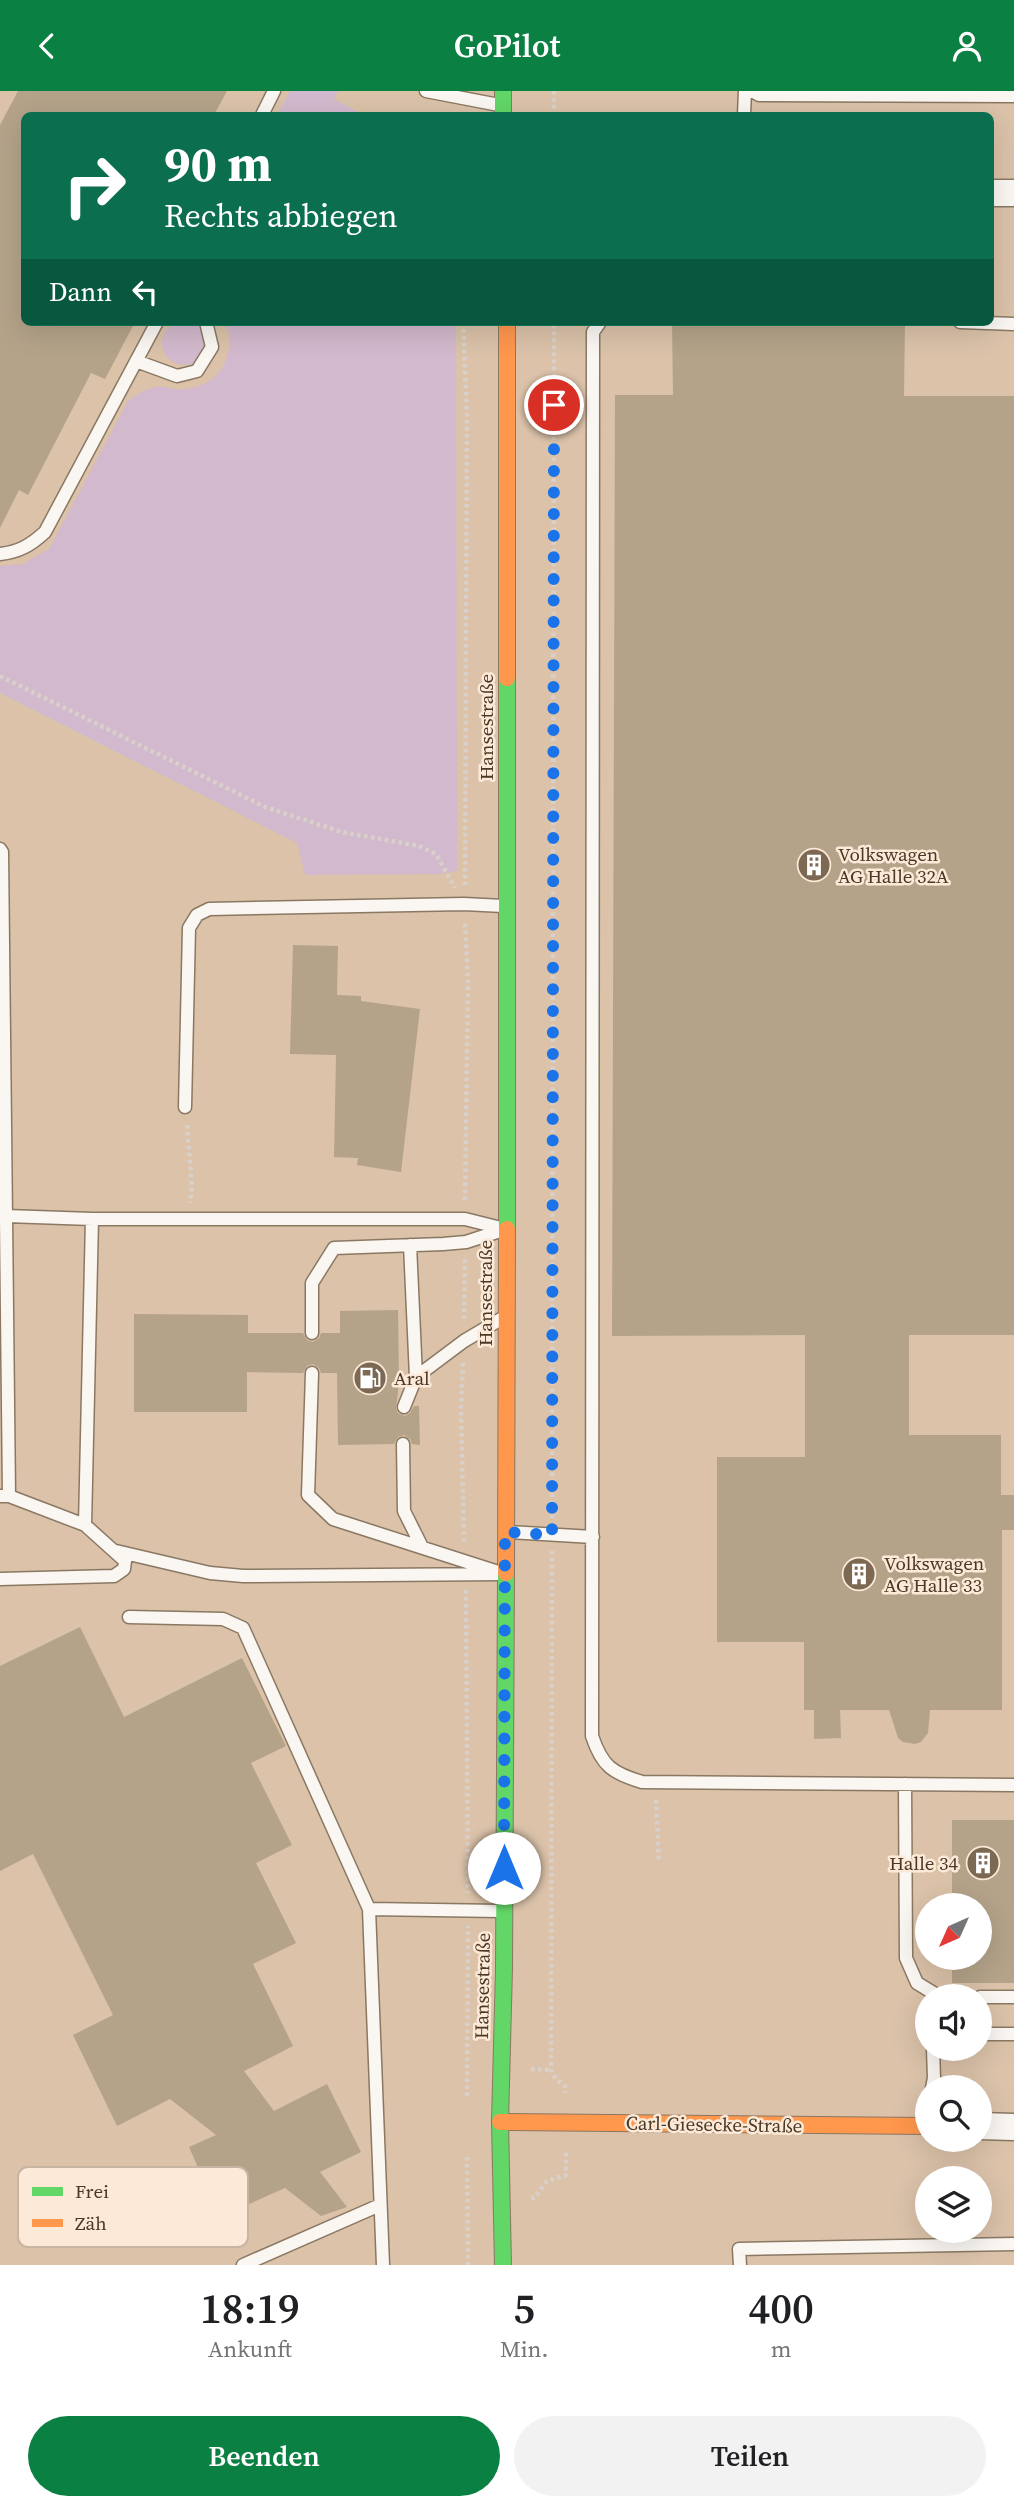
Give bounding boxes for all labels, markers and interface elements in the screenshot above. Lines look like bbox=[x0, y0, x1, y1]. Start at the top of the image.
text: GoPilot bbox=[454, 24, 560, 68]
icon: back bbox=[28, 27, 66, 65]
icon: person bbox=[948, 27, 986, 65]
text: 90 m bbox=[164, 130, 272, 197]
icon: right bbox=[49, 140, 140, 231]
text: Rechts abbiegen bbox=[164, 194, 398, 238]
icon: left bbox=[126, 273, 164, 311]
text: Dann bbox=[49, 274, 112, 310]
pin bbox=[524, 375, 584, 435]
icon: arrive bbox=[535, 386, 573, 424]
street label: Hansestraße bbox=[473, 674, 499, 780]
place label: Volkswagen AG Halle 32A bbox=[838, 841, 949, 889]
building icon: Volkswagen AG Halle 32A bbox=[795, 846, 833, 884]
street label: Hansestraße bbox=[472, 1240, 498, 1346]
fuel station icon: Aral bbox=[351, 1359, 389, 1397]
place label: Aral bbox=[394, 1365, 430, 1391]
place label: Volkswagen AG Halle 33 bbox=[884, 1550, 984, 1598]
building icon: Volkswagen AG Halle 33 bbox=[840, 1555, 878, 1593]
position arrow bbox=[467, 1831, 541, 1905]
building icon: Halle 34 bbox=[964, 1844, 1002, 1882]
place label: Halle 34 bbox=[889, 1850, 958, 1876]
north arrow bbox=[915, 1893, 992, 1971]
map controls bbox=[915, 1893, 992, 2243]
street label: Hansestraße bbox=[468, 1933, 496, 2039]
button: sound bbox=[915, 1984, 992, 2061]
button: search bbox=[915, 2075, 992, 2152]
street label: Carl-Giesecke-Straße bbox=[626, 2109, 802, 2139]
button: layers bbox=[915, 2166, 992, 2243]
legend bbox=[18, 2167, 248, 2247]
text: Frei bbox=[75, 2178, 109, 2204]
text: Zäh bbox=[75, 2210, 107, 2236]
text: 18:19 bbox=[200, 2279, 300, 2337]
text: 5 bbox=[513, 2279, 535, 2337]
text: 400 bbox=[748, 2279, 814, 2337]
text: Ankunft bbox=[208, 2333, 292, 2365]
text: Min. bbox=[500, 2333, 548, 2365]
text: m bbox=[771, 2333, 792, 2365]
button: Beenden bbox=[28, 2416, 500, 2496]
button: Teilen bbox=[514, 2416, 986, 2496]

